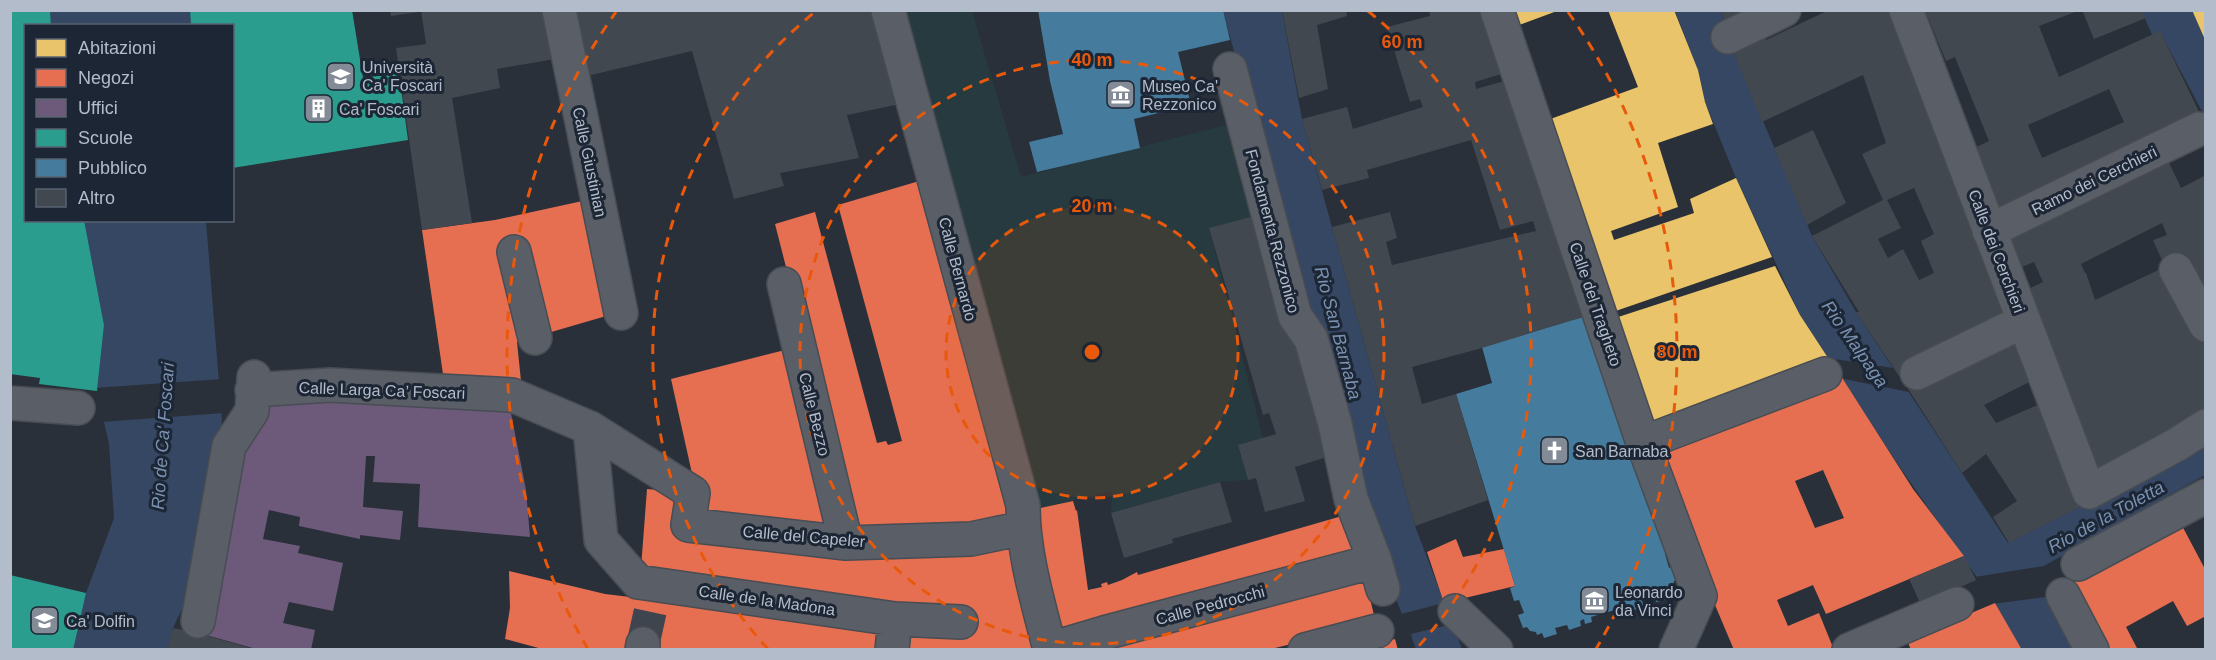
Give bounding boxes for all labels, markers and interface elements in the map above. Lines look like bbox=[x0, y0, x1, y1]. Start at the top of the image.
legend bbox=[24, 24, 234, 222]
text: 60 m bbox=[1381, 32, 1423, 52]
text: Abitazioni bbox=[78, 38, 156, 58]
text: 40 m bbox=[1071, 50, 1113, 70]
place label: Università Ca' Foscari bbox=[362, 59, 442, 94]
school or university icon: Università Ca' Foscari bbox=[325, 60, 357, 92]
text: Negozi bbox=[78, 68, 134, 88]
place label: Museo Ca' Rezzonico bbox=[1142, 78, 1218, 113]
museum icon: Museo Ca' Rezzonico bbox=[1105, 79, 1137, 111]
building icon: Ca' Foscari bbox=[302, 93, 334, 125]
text: Uffici bbox=[78, 98, 118, 118]
place label: Ca' Foscari bbox=[339, 101, 419, 118]
street label: Calle Giustinian bbox=[570, 106, 609, 219]
text: Scuole bbox=[78, 128, 133, 148]
street label: Ramo dei Cerchieri bbox=[2029, 143, 2159, 218]
street label: Fondamenta Rezzonico bbox=[1242, 147, 1303, 315]
text: Pubblico bbox=[78, 158, 147, 178]
street label: Calle dei Cerchieri bbox=[1965, 187, 2028, 315]
text: Altro bbox=[78, 188, 115, 208]
text: 20 m bbox=[1071, 196, 1113, 216]
street label: Calle Bernardo bbox=[935, 215, 980, 323]
street label: Calle del Tragheto bbox=[1566, 240, 1625, 368]
water label: Rio San Barnaba bbox=[1311, 264, 1365, 402]
water label: Rio Malpaga bbox=[1818, 297, 1892, 391]
centre of rings bbox=[1082, 342, 1102, 362]
text: 80 m bbox=[1656, 342, 1698, 362]
water label: Rio de Ca' Foscari bbox=[148, 361, 178, 510]
street label: Calle Bezzo bbox=[796, 371, 833, 458]
street label: Calle Larga Ca’ Foscari bbox=[298, 379, 466, 402]
church icon: San Barnaba bbox=[1538, 435, 1570, 467]
place label: San Barnaba bbox=[1575, 443, 1669, 460]
water label: Rio de la Toletta bbox=[2045, 477, 2167, 557]
street label: Calle del Capeler bbox=[742, 523, 867, 550]
street label: Calle de la Madona bbox=[697, 582, 836, 619]
street label: Calle Pedrocchi bbox=[1154, 583, 1266, 628]
place label: Leonardo da Vinci bbox=[1615, 584, 1683, 619]
museum icon: Leonardo da Vinci bbox=[1578, 585, 1610, 617]
school or university icon: Ca' Dolfin bbox=[29, 605, 61, 637]
place label: Ca' Dolfin bbox=[66, 613, 135, 630]

